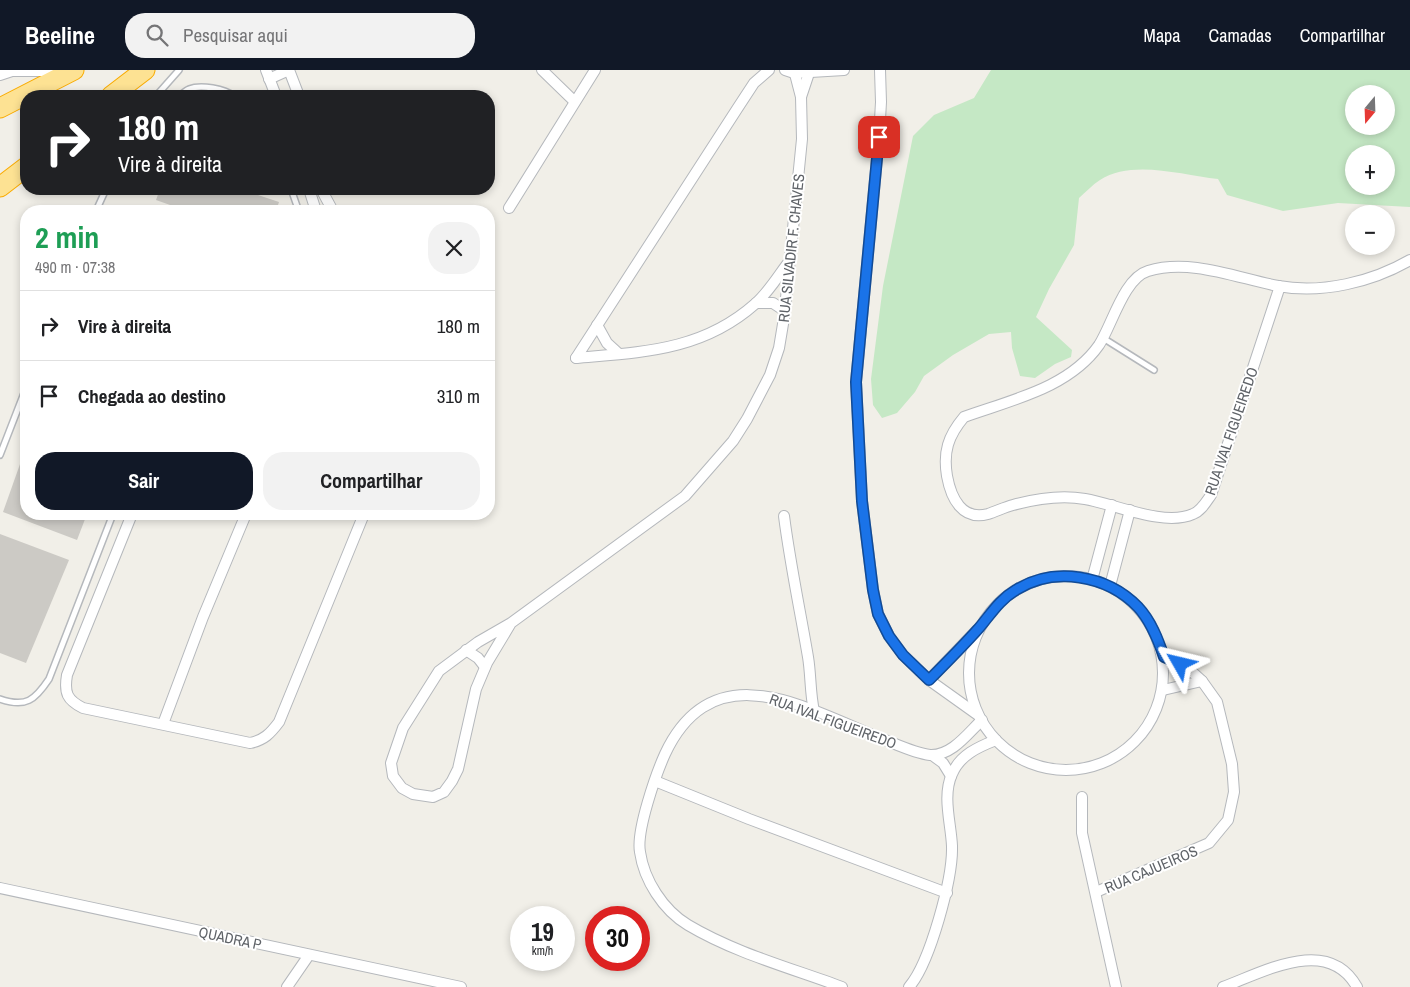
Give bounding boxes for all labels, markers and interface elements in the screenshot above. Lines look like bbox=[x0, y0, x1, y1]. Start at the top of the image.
search box bbox=[125, 13, 475, 58]
text: Beeline bbox=[25, 19, 95, 51]
icon: search bbox=[143, 21, 171, 49]
text: Pesquisar aqui bbox=[183, 22, 288, 48]
text: Mapa bbox=[1144, 23, 1181, 48]
text: Camadas bbox=[1209, 23, 1272, 48]
text: Compartilhar bbox=[1300, 23, 1385, 48]
north arrow bbox=[1345, 85, 1395, 135]
map controls bbox=[1345, 85, 1395, 255]
text: 180 m bbox=[118, 104, 199, 151]
icon: right bbox=[35, 110, 100, 175]
pin bbox=[858, 116, 900, 158]
icon: arrive bbox=[865, 123, 893, 151]
button: + bbox=[1345, 145, 1395, 195]
text: Vire à direita bbox=[118, 149, 222, 179]
street label: RUA SILVADIR F. CHAVES bbox=[773, 173, 809, 323]
button: − bbox=[1345, 205, 1395, 255]
text: 2 min bbox=[35, 217, 99, 257]
button: close bbox=[428, 222, 480, 274]
text: 490 m · 07:38 bbox=[35, 256, 115, 278]
icon: right bbox=[35, 312, 63, 340]
text: Vire à direita bbox=[78, 313, 171, 339]
text: 180 m bbox=[437, 313, 480, 339]
street label: RUA IVAL FIGUEIREDO bbox=[1199, 364, 1263, 498]
icon: arrive bbox=[35, 382, 63, 410]
text: Chegada ao destino bbox=[78, 383, 226, 409]
text: 310 m bbox=[437, 383, 480, 409]
button: Sair bbox=[35, 452, 253, 510]
button: Compartilhar bbox=[263, 452, 480, 510]
position arrow bbox=[1153, 637, 1205, 689]
street label: RUA IVAL FIGUEIREDO bbox=[766, 688, 900, 754]
street label: RUA CAJUEIROS bbox=[1101, 840, 1201, 898]
speed limit sign: 30 bbox=[585, 906, 650, 971]
text: 19 bbox=[531, 915, 554, 949]
street label: QUADRA P bbox=[197, 921, 263, 955]
text: km/h bbox=[532, 943, 553, 959]

